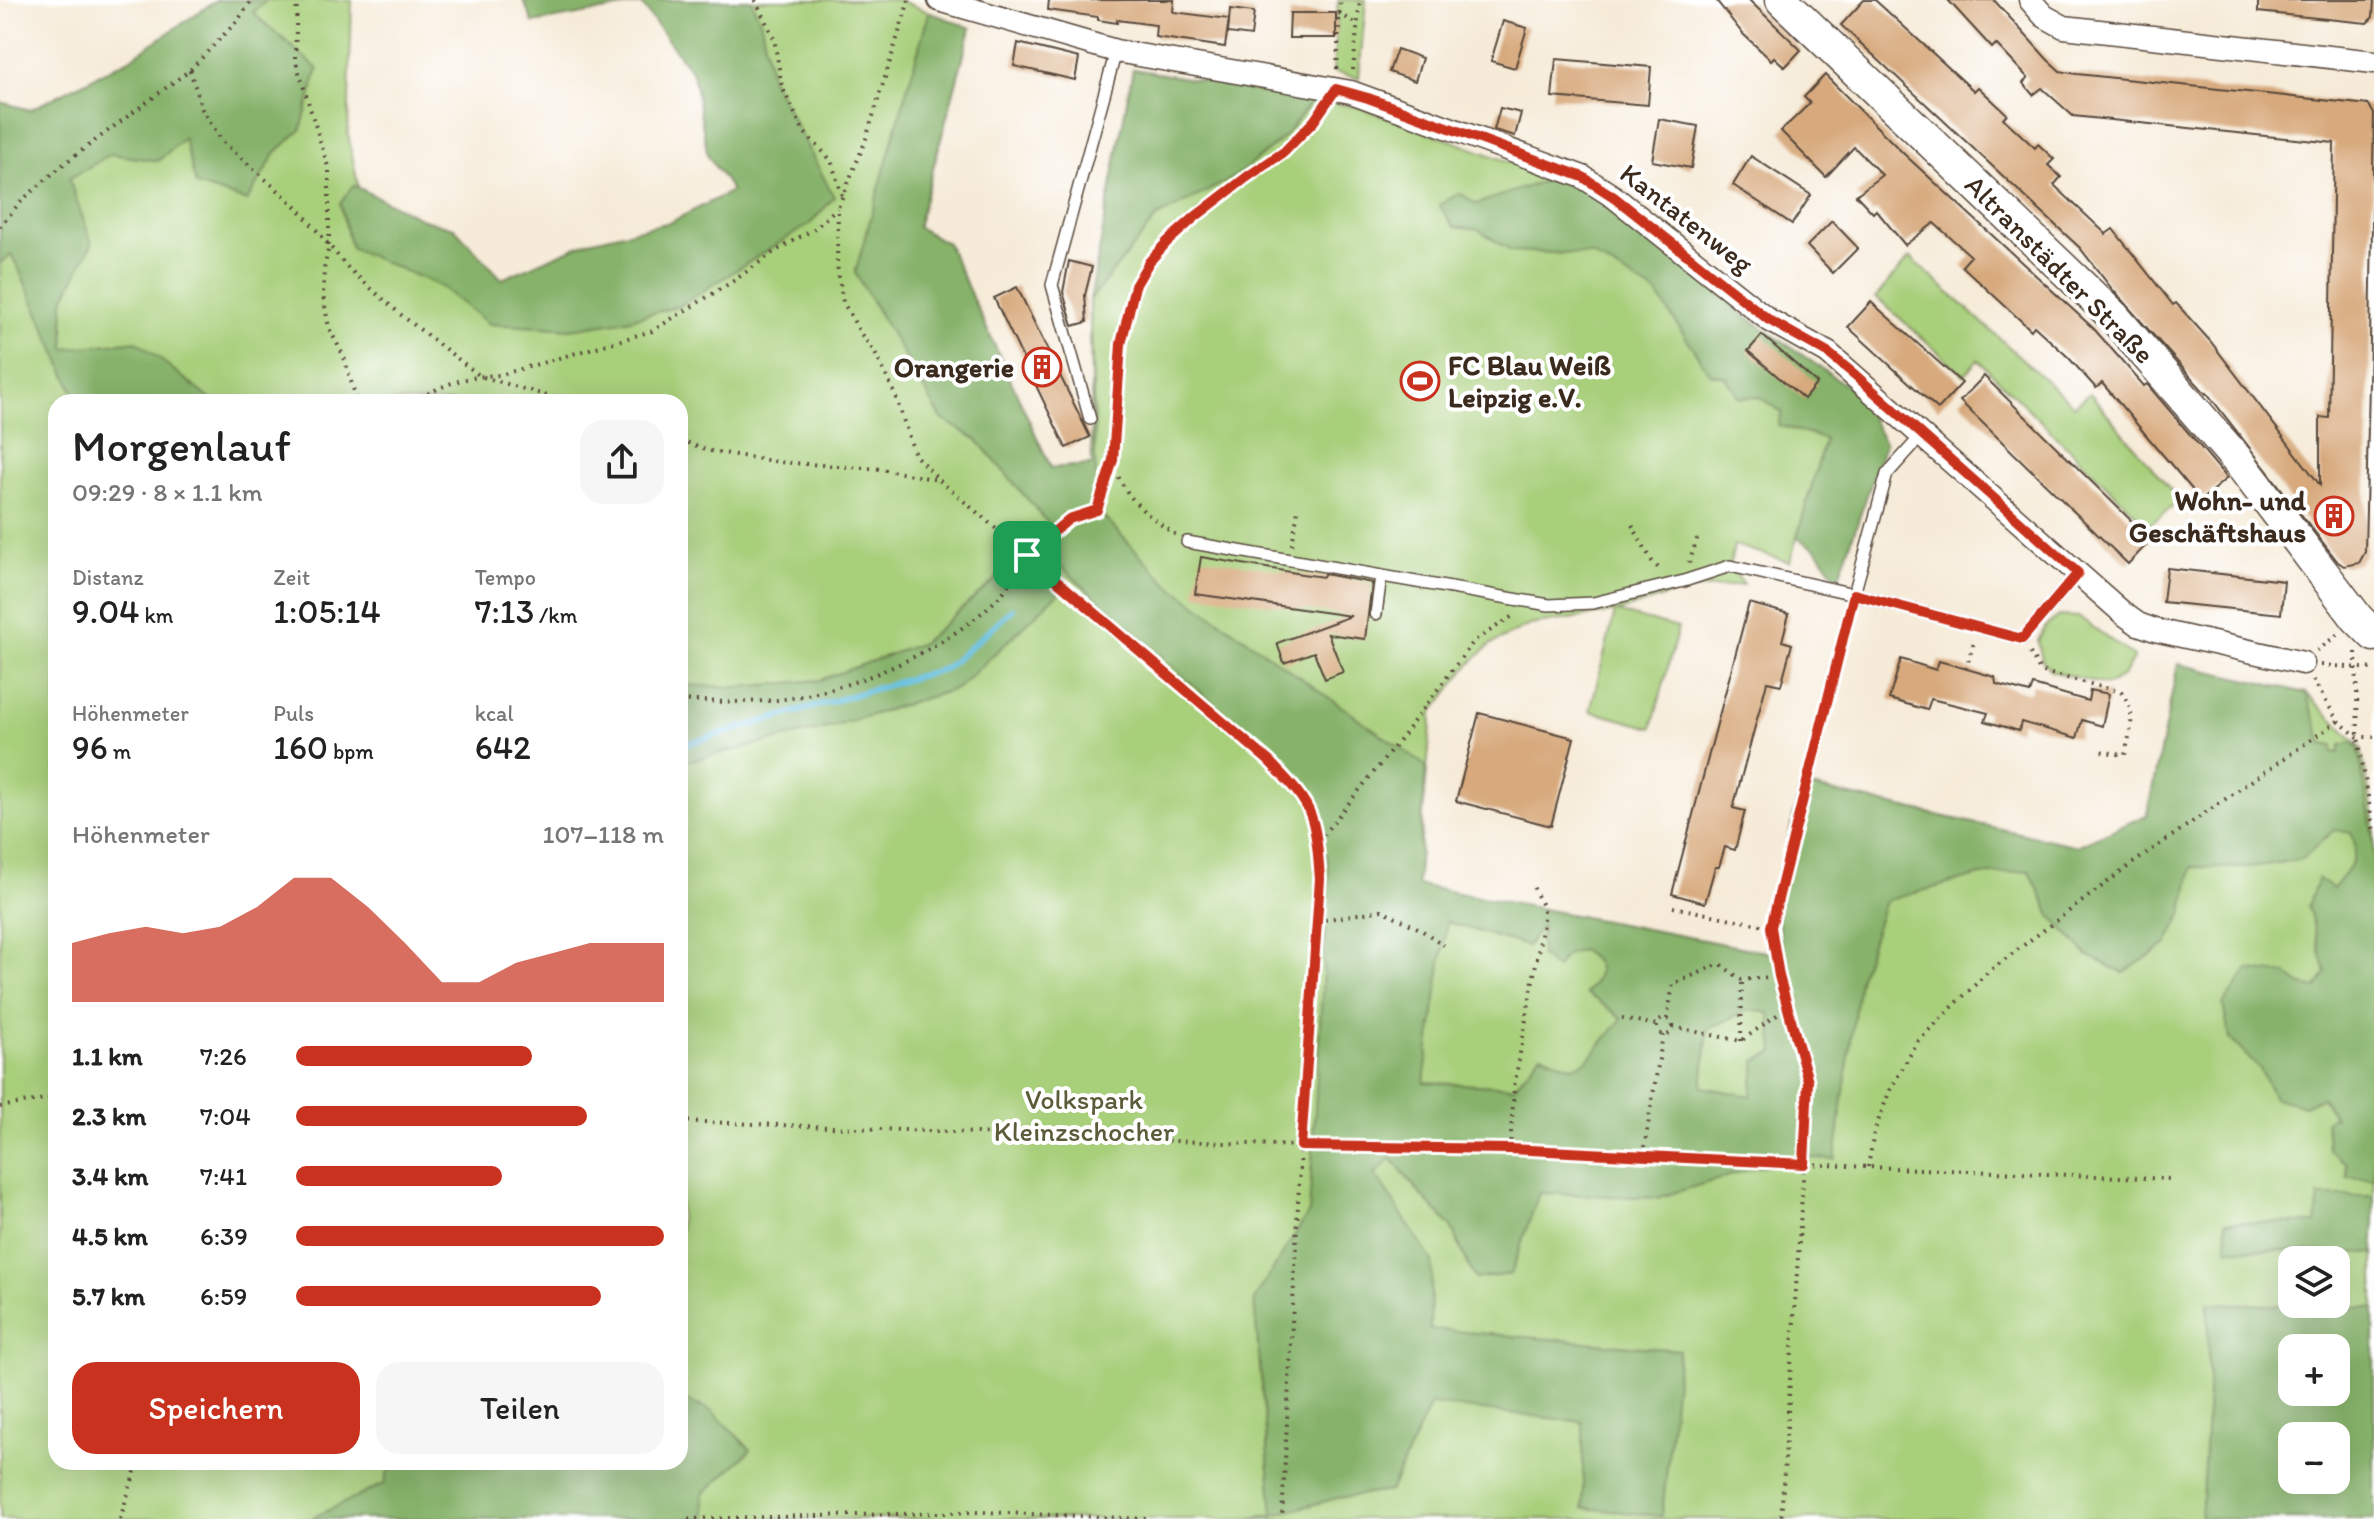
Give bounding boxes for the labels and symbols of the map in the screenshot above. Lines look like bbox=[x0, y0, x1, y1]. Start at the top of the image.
street label: Kantatenweg bbox=[1614, 156, 1761, 281]
street label: Altranstädter Straße bbox=[1958, 167, 2162, 371]
building icon: Orangerie bbox=[1021, 346, 1063, 388]
place label: FC Blau Weiß Leipzig e.V. bbox=[1448, 348, 1611, 414]
place label: Orangerie bbox=[894, 350, 1014, 384]
sports icon: FC Blau Weiß Leipzig e.V. bbox=[1399, 360, 1441, 402]
place label: Wohn- und Geschäftshaus bbox=[2129, 483, 2307, 549]
building icon: Wohn- und Geschäftshaus bbox=[2313, 495, 2355, 537]
pin bbox=[993, 521, 1061, 589]
park label: Volkspark Kleinzschocher bbox=[994, 1082, 1174, 1148]

